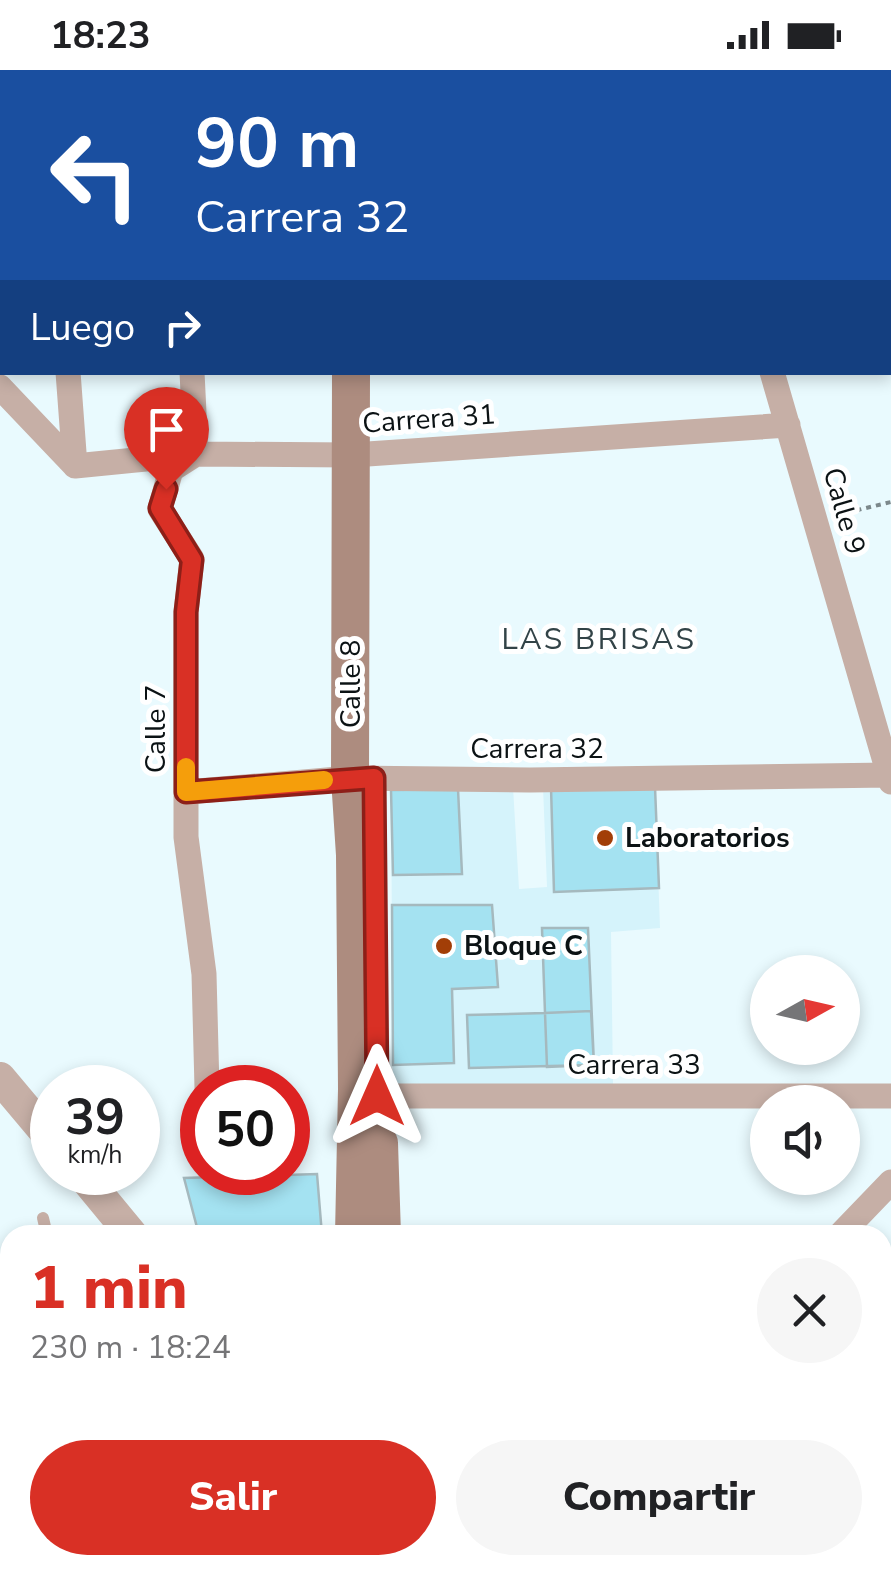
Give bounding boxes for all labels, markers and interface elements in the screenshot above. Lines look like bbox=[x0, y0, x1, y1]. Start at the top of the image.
text: 18:23 bbox=[50, 10, 151, 61]
text: 90 m bbox=[195, 96, 359, 192]
icon: left bbox=[30, 110, 160, 240]
text: Carrera 32 bbox=[195, 187, 410, 248]
icon: right bbox=[155, 300, 210, 355]
text: Luego bbox=[30, 302, 135, 353]
pin bbox=[124, 387, 209, 490]
street label: Carrera 31 bbox=[361, 395, 497, 443]
icon: arrive bbox=[139, 402, 194, 457]
street label: Calle 9 bbox=[814, 463, 874, 559]
district label: LAS BRISAS bbox=[501, 619, 697, 660]
street label: Calle 8 bbox=[332, 640, 370, 728]
street label: Calle 7 bbox=[137, 685, 175, 773]
street label: Carrera 32 bbox=[470, 730, 604, 768]
place label: Laboratorios bbox=[625, 819, 790, 857]
marker: Laboratorios bbox=[594, 827, 616, 849]
place label: Bloque C bbox=[464, 927, 583, 965]
marker: Bloque C bbox=[433, 935, 455, 957]
north arrow bbox=[750, 955, 860, 1065]
map controls bbox=[750, 955, 860, 1195]
position arrow bbox=[325, 1044, 429, 1148]
street label: Carrera 33 bbox=[567, 1046, 701, 1084]
speed limit sign: 50 bbox=[180, 1065, 310, 1195]
text: 39 bbox=[65, 1083, 125, 1152]
button: sound bbox=[750, 1085, 860, 1195]
text: km/h bbox=[67, 1138, 123, 1172]
text: 1 min bbox=[30, 1247, 188, 1329]
button: close bbox=[757, 1258, 862, 1363]
text: 230 m · 18:24 bbox=[30, 1326, 231, 1369]
button: Salir bbox=[30, 1440, 436, 1555]
button: Compartir bbox=[456, 1440, 862, 1555]

